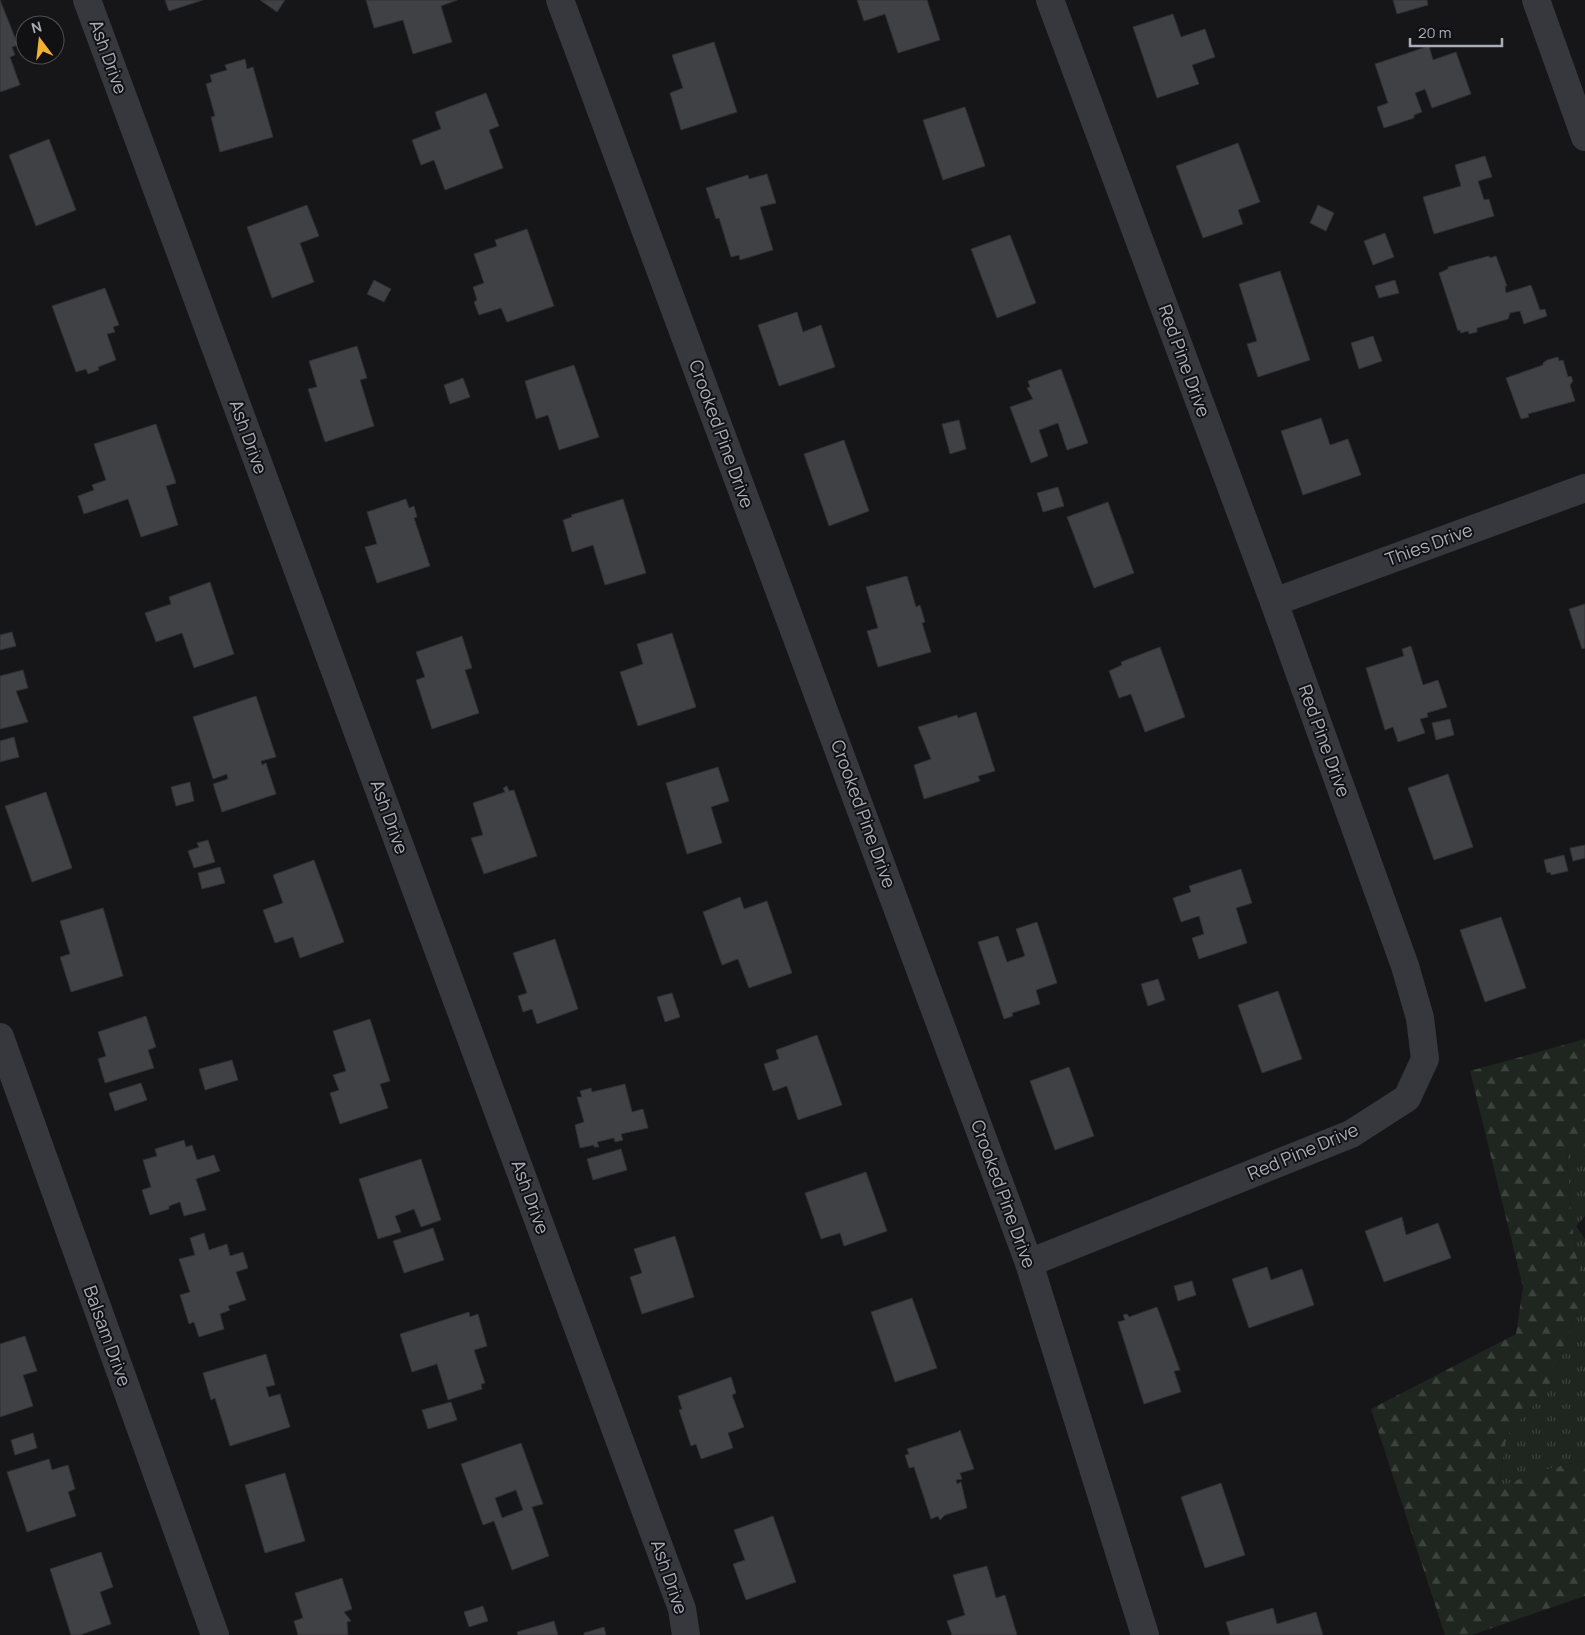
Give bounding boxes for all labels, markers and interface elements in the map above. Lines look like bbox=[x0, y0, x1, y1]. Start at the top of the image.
north arrow bbox=[15, 15, 65, 65]
scale bar bbox=[1410, 15, 1502, 47]
text: N bbox=[29, 16, 44, 37]
street label: Ash Drive bbox=[84, 16, 133, 97]
text: 20 m bbox=[1418, 22, 1451, 43]
street label: Red Pine Drive bbox=[1153, 301, 1216, 420]
street label: Crooked Pine Drive bbox=[684, 356, 760, 511]
street label: Ash Drive bbox=[224, 396, 273, 477]
street label: Thies Drive bbox=[1382, 517, 1476, 571]
street label: Red Pine Drive bbox=[1293, 681, 1356, 800]
street label: Crooked Pine Drive bbox=[826, 736, 902, 891]
street label: Ash Drive bbox=[365, 776, 414, 857]
street label: Crooked Pine Drive bbox=[966, 1116, 1042, 1271]
street label: Red Pine Drive bbox=[1244, 1117, 1362, 1185]
street label: Ash Drive bbox=[506, 1156, 555, 1237]
street label: Balsam Drive bbox=[79, 1282, 137, 1389]
street label: Ash Drive bbox=[646, 1536, 694, 1617]

